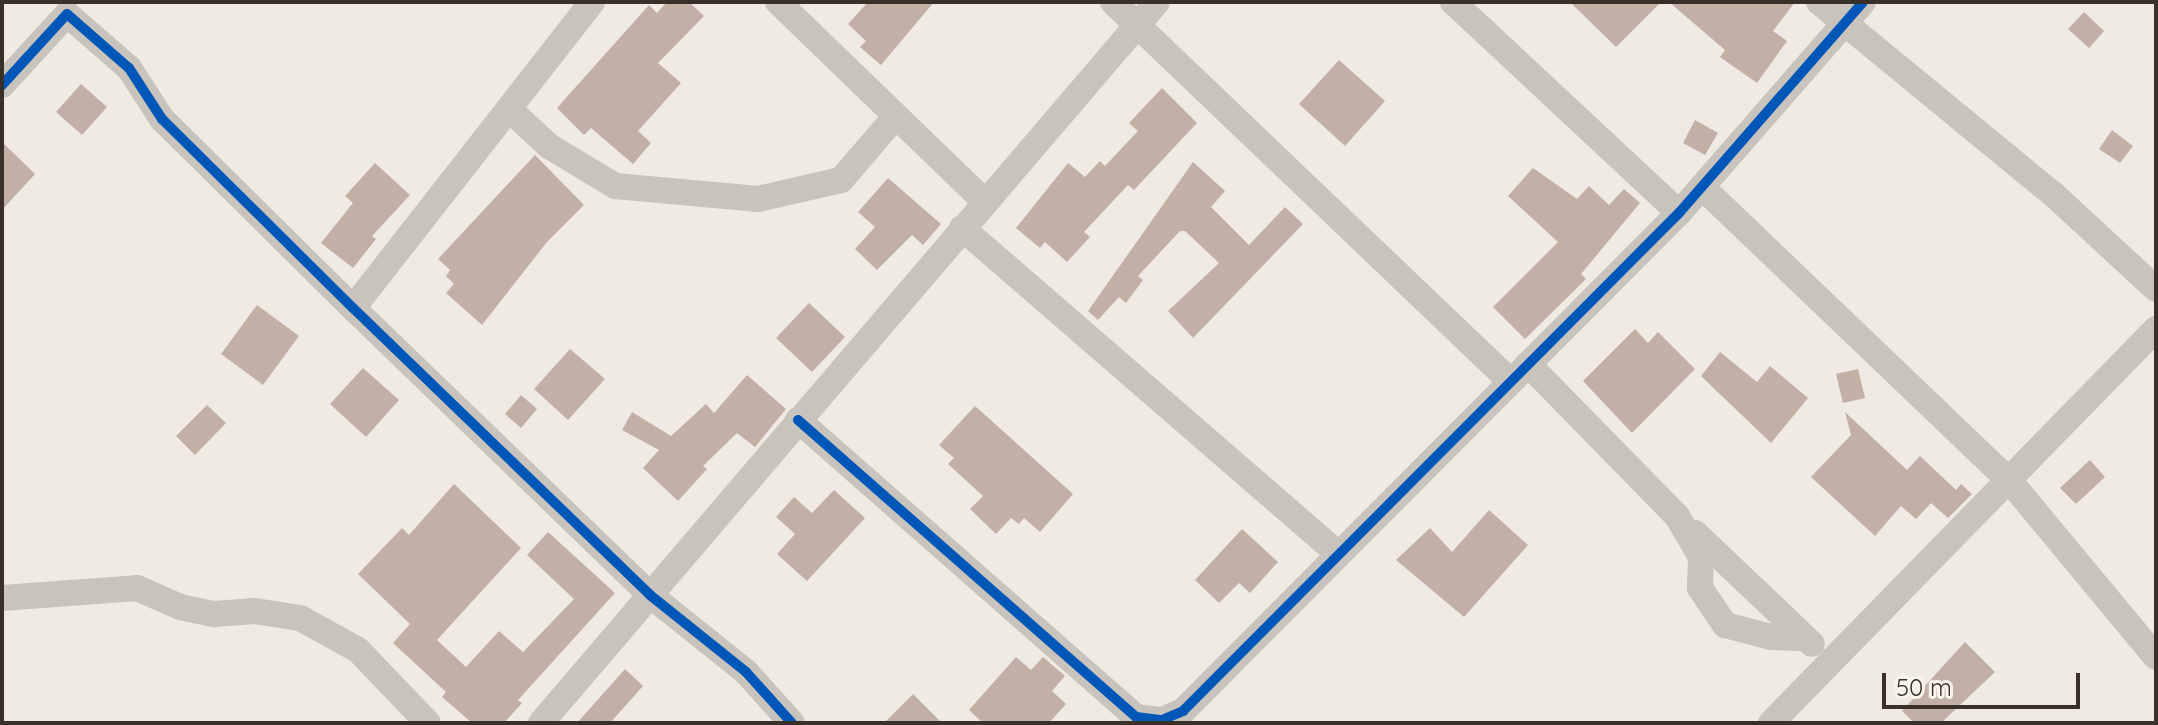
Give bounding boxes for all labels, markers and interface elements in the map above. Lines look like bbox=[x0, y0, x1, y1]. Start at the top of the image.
scale bar bbox=[1886, 657, 2084, 707]
text: 50 m bbox=[1896, 672, 1952, 702]

